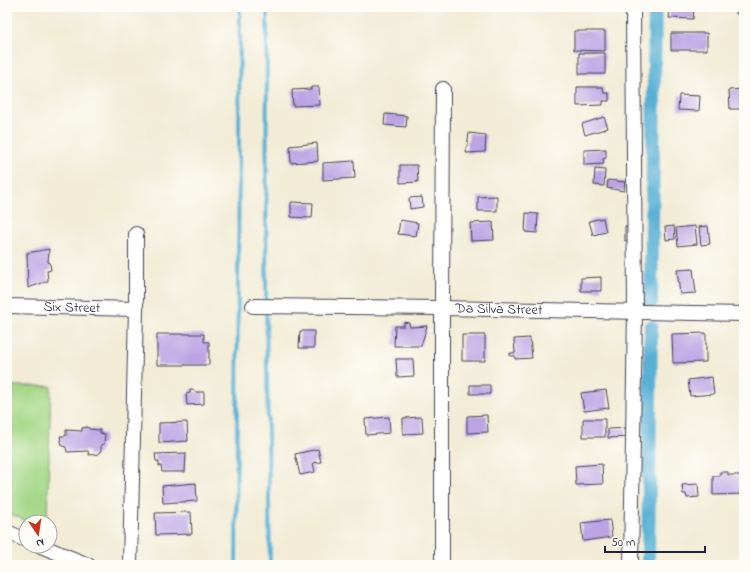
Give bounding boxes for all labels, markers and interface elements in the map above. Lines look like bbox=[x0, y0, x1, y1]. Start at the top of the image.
street label: Six Street bbox=[43, 296, 101, 319]
street label: Da Silva Street bbox=[454, 298, 543, 321]
north arrow bbox=[18, 514, 58, 554]
scale bar bbox=[605, 528, 705, 554]
text: N bbox=[35, 534, 45, 551]
text: 50 m bbox=[611, 534, 635, 552]

